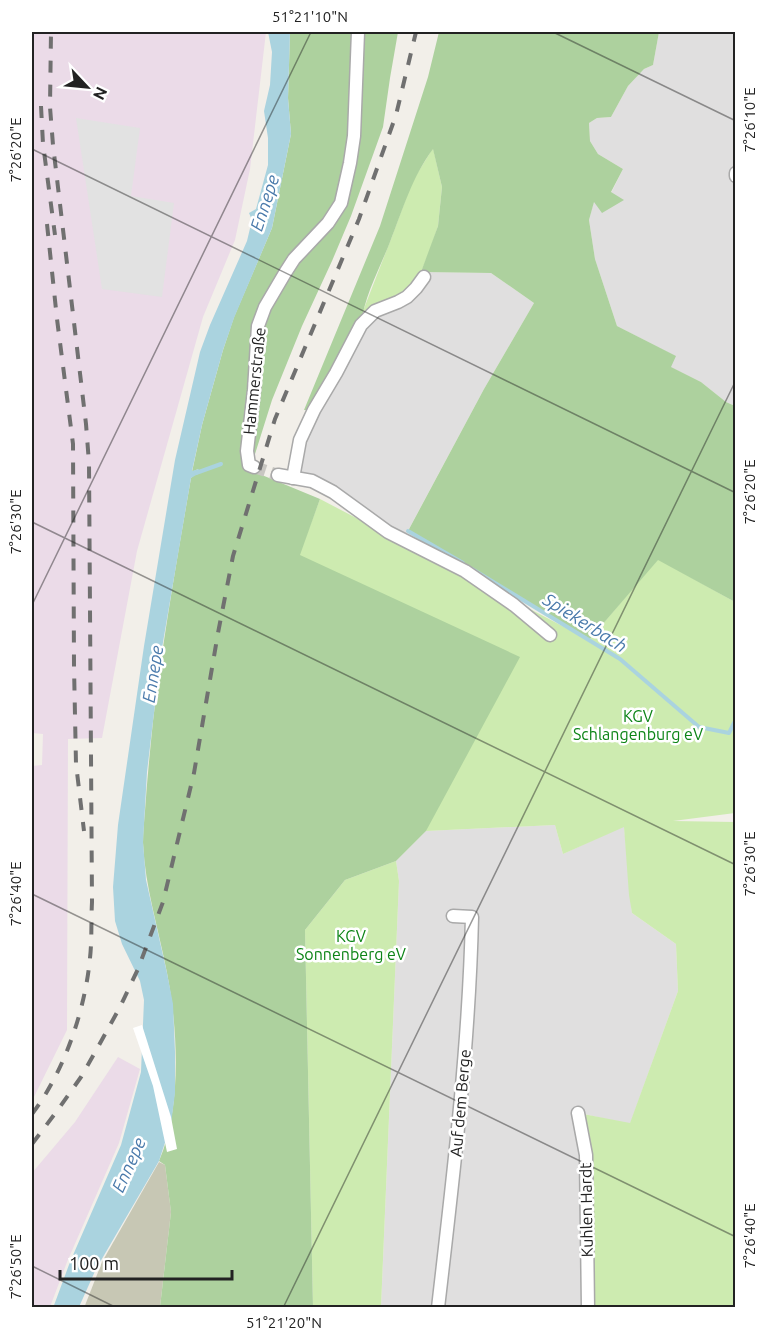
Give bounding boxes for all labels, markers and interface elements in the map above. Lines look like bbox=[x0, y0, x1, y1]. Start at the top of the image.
text: 51°21'10"N bbox=[272, 8, 348, 25]
north arrow bbox=[57, 57, 117, 117]
text: N bbox=[90, 84, 111, 103]
text: 7°26'10"E bbox=[741, 87, 758, 153]
text: 7°26'20"E bbox=[7, 117, 24, 183]
water label: Ennepe bbox=[246, 172, 282, 233]
street label: Hammerstraße bbox=[239, 326, 269, 436]
text: 7°26'20"E bbox=[741, 459, 758, 525]
text: 7°26'30"E bbox=[7, 489, 24, 555]
water label: Spiekerbach bbox=[539, 588, 631, 656]
water label: Ennepe bbox=[138, 644, 166, 704]
park label: KGV Schlangenburg eV bbox=[573, 707, 703, 743]
text: 7°26'30"E bbox=[741, 831, 758, 897]
text: 7°26'40"E bbox=[7, 861, 24, 927]
park label: KGV Sonnenberg eV bbox=[296, 927, 406, 963]
street label: Auf dem Berge bbox=[446, 1048, 474, 1158]
water label: Ennepe bbox=[107, 1134, 149, 1195]
street label: Kuhlen Hardt bbox=[576, 1162, 596, 1258]
text: 7°26'40"E bbox=[741, 1203, 758, 1269]
text: 7°26'50"E bbox=[7, 1234, 24, 1300]
scale bar bbox=[60, 1243, 232, 1281]
text: 100 m bbox=[69, 1253, 119, 1273]
text: 51°21'20"N bbox=[246, 1314, 322, 1331]

